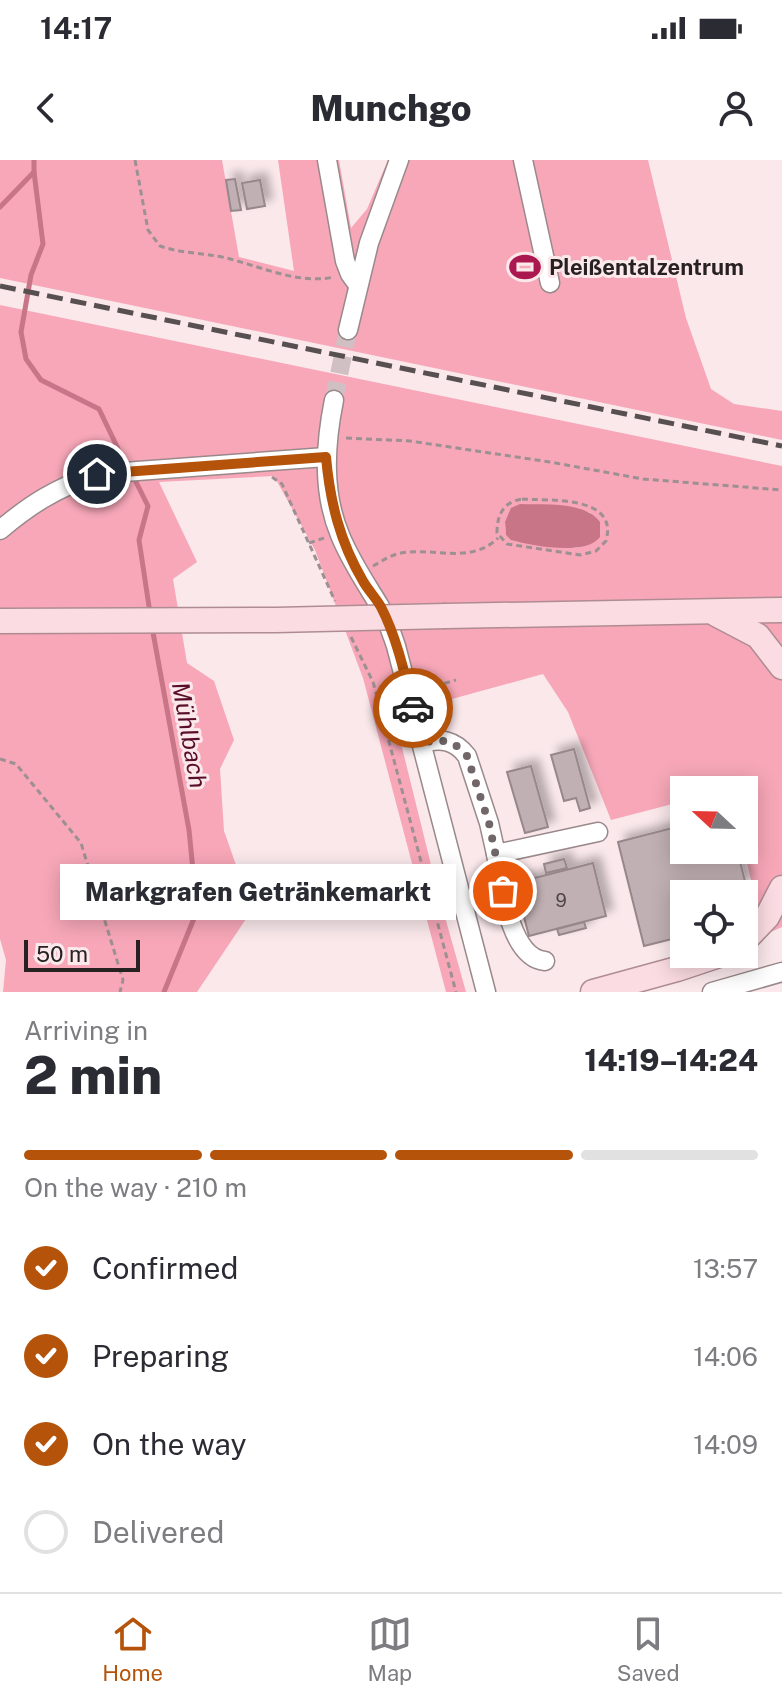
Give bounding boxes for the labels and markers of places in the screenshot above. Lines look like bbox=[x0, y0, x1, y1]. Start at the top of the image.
sports icon: Pleißentalzentrum bbox=[508, 250, 542, 284]
place label: Pleißentalzentrum bbox=[549, 254, 744, 280]
pin bbox=[63, 440, 131, 508]
pin bbox=[469, 857, 537, 925]
callout: Markgrafen Getränkemarkt bbox=[59, 863, 455, 919]

